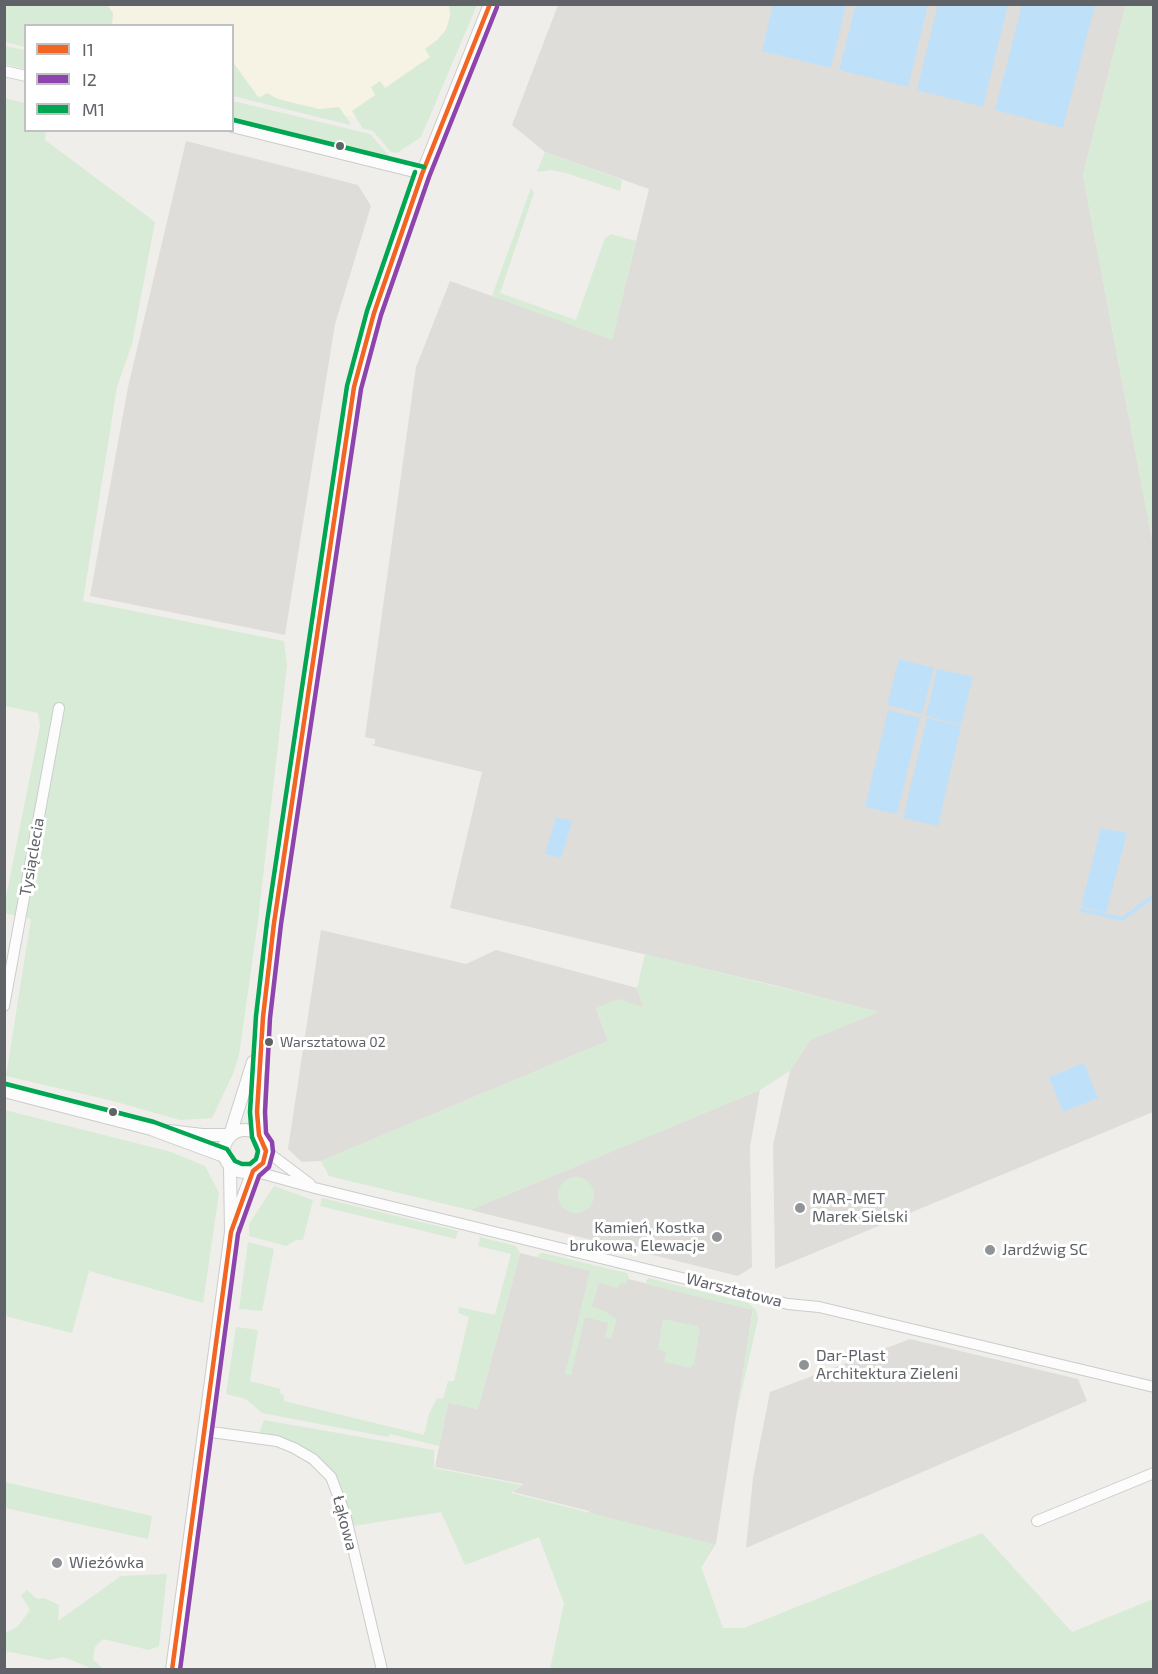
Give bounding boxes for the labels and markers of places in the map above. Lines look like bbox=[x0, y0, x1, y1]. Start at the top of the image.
unlabelled marker bbox=[334, 140, 346, 152]
place label: Warsztatowa 02 bbox=[280, 1034, 386, 1050]
marker: Warsztatowa 02 bbox=[263, 1036, 275, 1048]
unlabelled marker bbox=[107, 1106, 119, 1118]
place label: MAR-MET Marek Sielski bbox=[812, 1189, 908, 1227]
marker: MAR-MET Marek Sielski bbox=[793, 1201, 807, 1215]
place label: Kamień, Kostka brukowa, Elewacje bbox=[570, 1218, 705, 1256]
marker: Kamień, Kostka brukowa, Elewacje bbox=[710, 1230, 724, 1244]
place label: Jardźwig SC bbox=[1002, 1240, 1088, 1260]
marker: Jardźwig SC bbox=[983, 1243, 997, 1257]
place label: Dar-Plast Architektura Zieleni bbox=[816, 1346, 958, 1384]
marker: Dar-Plast Architektura Zieleni bbox=[797, 1358, 811, 1372]
place label: Wieżówka bbox=[69, 1553, 144, 1573]
marker: Wieżówka bbox=[50, 1556, 64, 1570]

